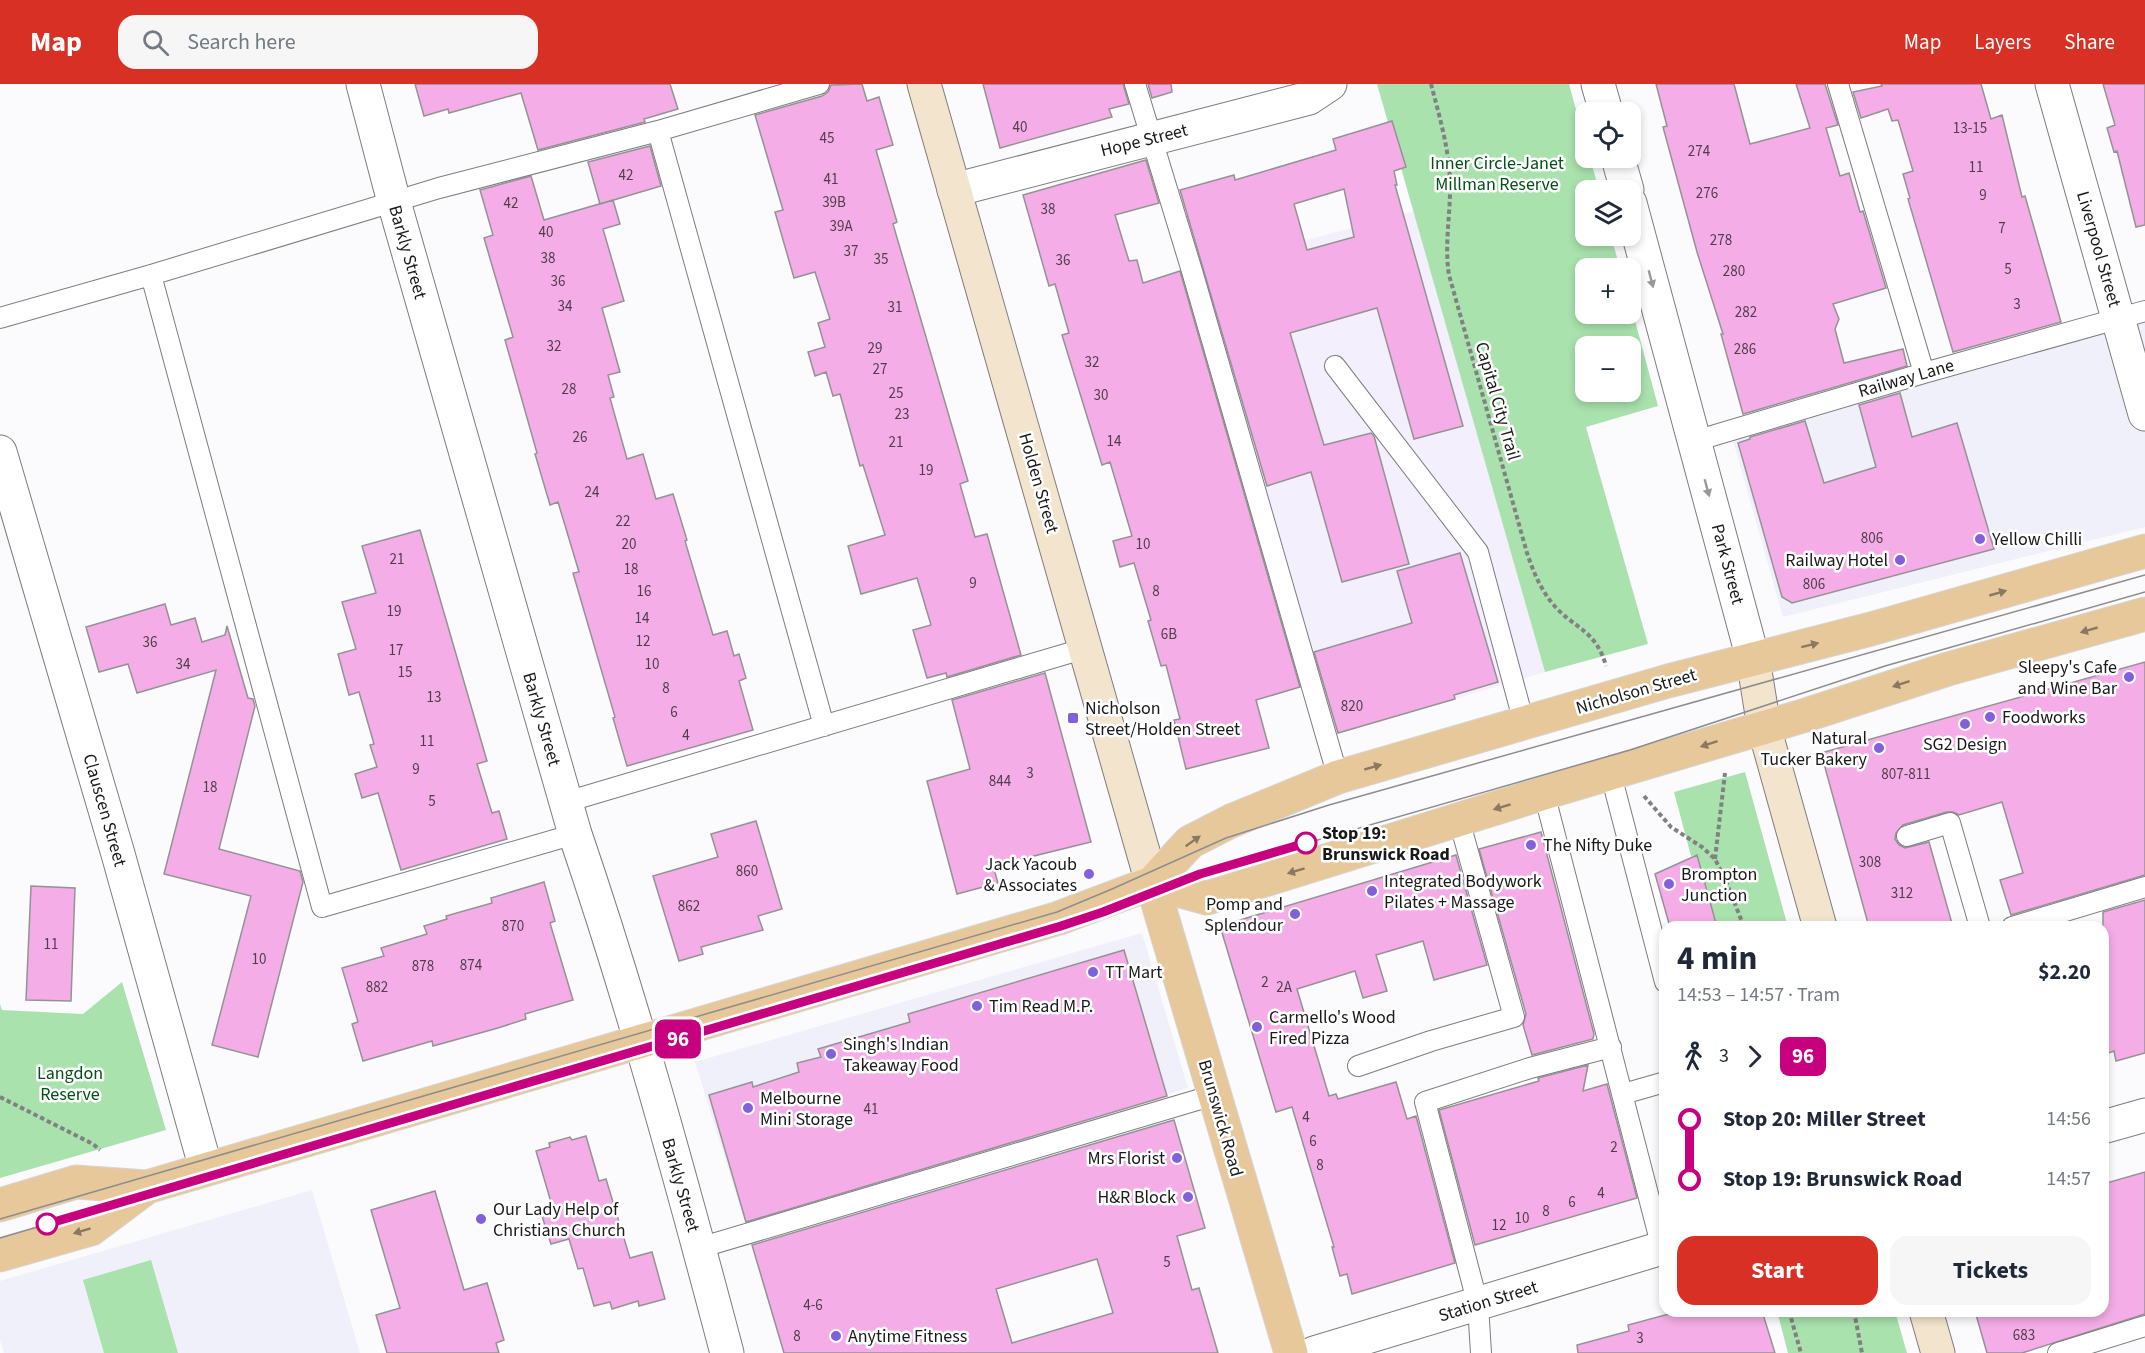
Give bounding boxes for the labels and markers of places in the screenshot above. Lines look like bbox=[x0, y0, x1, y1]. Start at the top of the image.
place label: Yellow Chilli bbox=[1991, 527, 2082, 552]
marker: Yellow Chilli bbox=[1973, 532, 1987, 546]
place label: Railway Hotel bbox=[1785, 548, 1888, 573]
marker: Railway Hotel bbox=[1893, 553, 1907, 567]
place label: Sleepy's Cafe and Wine Bar bbox=[2018, 655, 2118, 701]
marker: Sleepy's Cafe and Wine Bar bbox=[2122, 670, 2136, 684]
place label: Nicholson Street/Holden Street bbox=[1085, 696, 1240, 742]
place label: Foodworks bbox=[2002, 705, 2085, 730]
marker: Foodworks bbox=[1983, 710, 1997, 724]
marker: Nicholson Street/Holden Street bbox=[1066, 711, 1080, 725]
marker: SG2 Design bbox=[1958, 717, 1972, 731]
place label: Natural Tucker Bakery bbox=[1761, 726, 1868, 772]
place label: SG2 Design bbox=[1923, 732, 2007, 757]
marker: Natural Tucker Bakery bbox=[1872, 741, 1886, 755]
place label: Stop 19: Brunswick Road bbox=[1322, 821, 1450, 867]
marker: Stop 19: Brunswick Road bbox=[1295, 832, 1317, 854]
place label: The Nifty Duke bbox=[1543, 833, 1652, 858]
marker: The Nifty Duke bbox=[1524, 838, 1538, 852]
place label: Jack Yacoub & Associates bbox=[984, 852, 1077, 898]
place label: Brompton Junction bbox=[1681, 862, 1757, 908]
marker: Jack Yacoub & Associates bbox=[1082, 867, 1096, 881]
place label: Integrated Bodywork Pilates + Massage bbox=[1384, 869, 1542, 915]
marker: Brompton Junction bbox=[1662, 877, 1676, 891]
marker: Integrated Bodywork Pilates + Massage bbox=[1365, 884, 1379, 898]
place label: Pomp and Splendour bbox=[1204, 892, 1284, 938]
marker: Pomp and Splendour bbox=[1288, 907, 1302, 921]
place label: TT Mart bbox=[1105, 960, 1162, 985]
marker: TT Mart bbox=[1086, 965, 1100, 979]
place label: Tim Read M.P. bbox=[989, 994, 1093, 1019]
marker: Tim Read M.P. bbox=[970, 999, 984, 1013]
place label: Carmello's Wood Fired Pizza bbox=[1269, 1005, 1396, 1051]
marker: Carmello's Wood Fired Pizza bbox=[1250, 1020, 1264, 1034]
place label: Singh's Indian Takeaway Food bbox=[843, 1032, 959, 1078]
marker: Singh's Indian Takeaway Food bbox=[824, 1047, 838, 1061]
place label: Melbourne Mini Storage bbox=[760, 1086, 853, 1132]
marker: Melbourne Mini Storage bbox=[741, 1101, 755, 1115]
place label: Mrs Florist bbox=[1087, 1146, 1165, 1171]
marker: Mrs Florist bbox=[1170, 1151, 1184, 1165]
place label: H&R Block bbox=[1097, 1185, 1176, 1210]
marker: H&R Block bbox=[1181, 1190, 1195, 1204]
place label: Our Lady Help of Christians Church bbox=[493, 1197, 625, 1243]
marker: Our Lady Help of Christians Church bbox=[474, 1212, 488, 1226]
unlabelled marker bbox=[36, 1213, 58, 1235]
place label: Anytime Fitness bbox=[848, 1324, 967, 1349]
marker: Anytime Fitness bbox=[829, 1329, 843, 1343]

